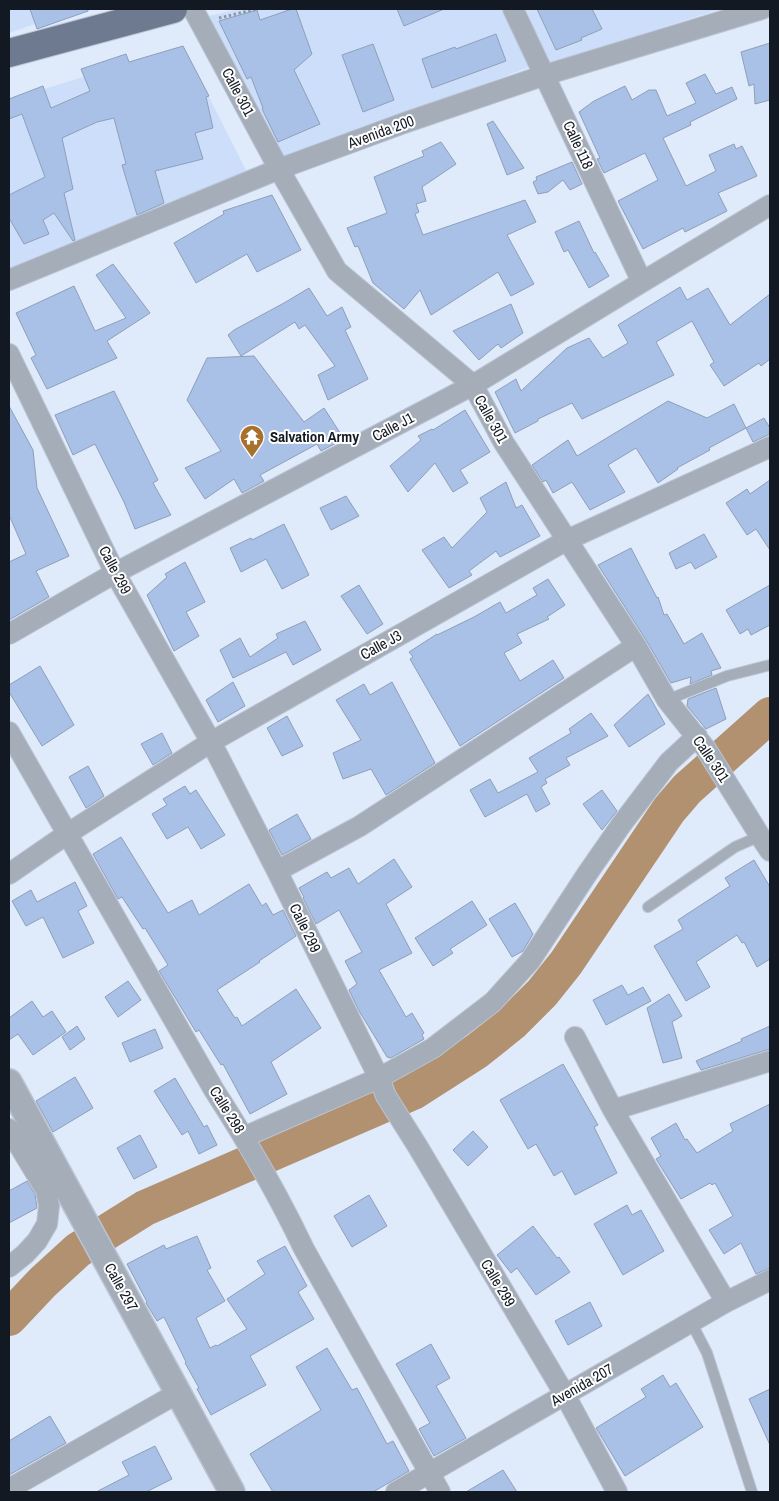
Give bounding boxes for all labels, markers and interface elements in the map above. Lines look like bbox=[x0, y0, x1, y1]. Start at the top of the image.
street label: Calle 301 bbox=[217, 64, 260, 120]
street label: Avenida 200 bbox=[344, 110, 417, 154]
street label: Calle 118 bbox=[558, 117, 599, 173]
street label: Calle 301 bbox=[470, 391, 513, 447]
street label: Calle J1 bbox=[368, 407, 417, 446]
temple icon: Salvation Army bbox=[239, 424, 265, 458]
place label: Salvation Army bbox=[270, 426, 359, 447]
street label: Calle 299 bbox=[94, 542, 137, 598]
street label: Calle J3 bbox=[356, 625, 405, 665]
street label: Calle 301 bbox=[688, 731, 735, 786]
street label: Calle 299 bbox=[285, 900, 326, 956]
street label: Calle 298 bbox=[205, 1082, 250, 1137]
street label: Calle 299 bbox=[476, 1255, 521, 1311]
street label: Calle 297 bbox=[100, 1259, 143, 1315]
street label: Avenida 207 bbox=[546, 1358, 617, 1411]

